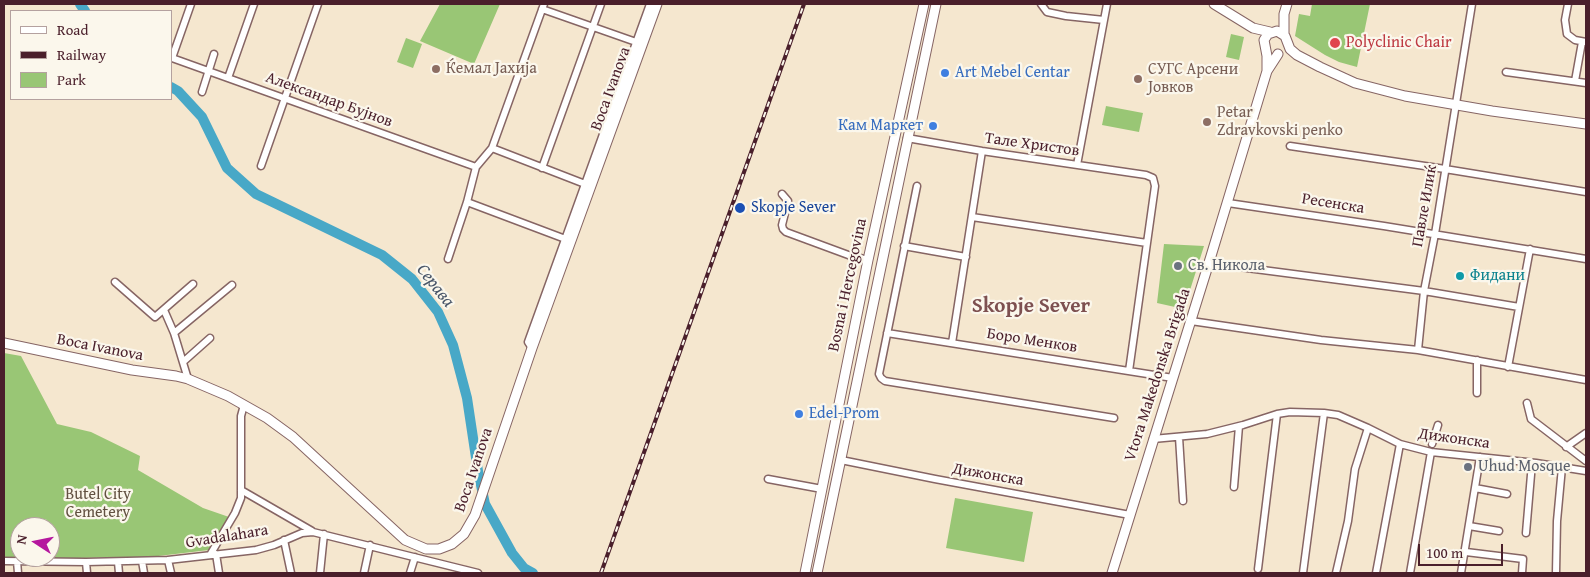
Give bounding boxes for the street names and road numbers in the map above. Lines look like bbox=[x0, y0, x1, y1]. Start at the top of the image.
street label: Boca Ivanova bbox=[587, 45, 635, 133]
street label: Александар Бујнов bbox=[263, 68, 395, 132]
street label: Тале Христов bbox=[983, 129, 1081, 161]
street label: Павле Илиќ bbox=[1408, 163, 1442, 249]
street label: Ресенска bbox=[1300, 190, 1366, 218]
street label: Bosna i Hercegovina bbox=[825, 217, 871, 353]
street label: Vtora Makedonska Brigada bbox=[1121, 286, 1195, 464]
street label: Боро Менков bbox=[985, 324, 1079, 358]
street label: Boca Ivanova bbox=[55, 330, 145, 366]
street label: Дижонска bbox=[1417, 424, 1491, 454]
street label: Boca Ivanova bbox=[451, 425, 497, 515]
street label: Дижонска bbox=[951, 459, 1025, 491]
street label: Gvadalahara bbox=[184, 521, 270, 553]

